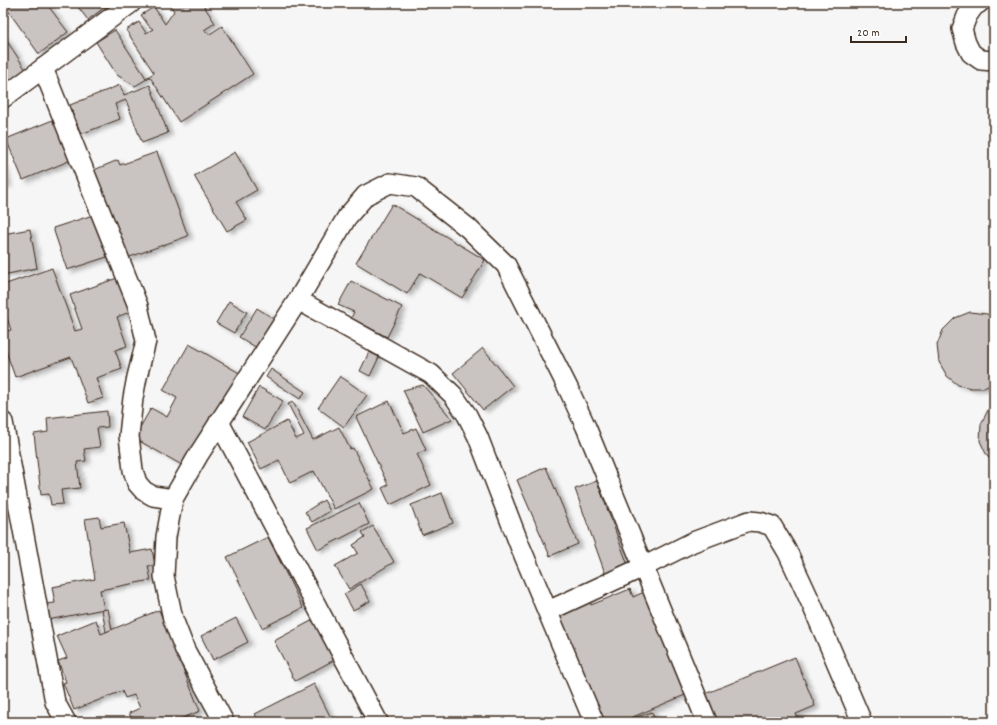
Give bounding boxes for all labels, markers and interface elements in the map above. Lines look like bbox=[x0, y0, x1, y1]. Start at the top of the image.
scale bar bbox=[851, 18, 906, 44]
text: 20 m bbox=[857, 25, 880, 42]

